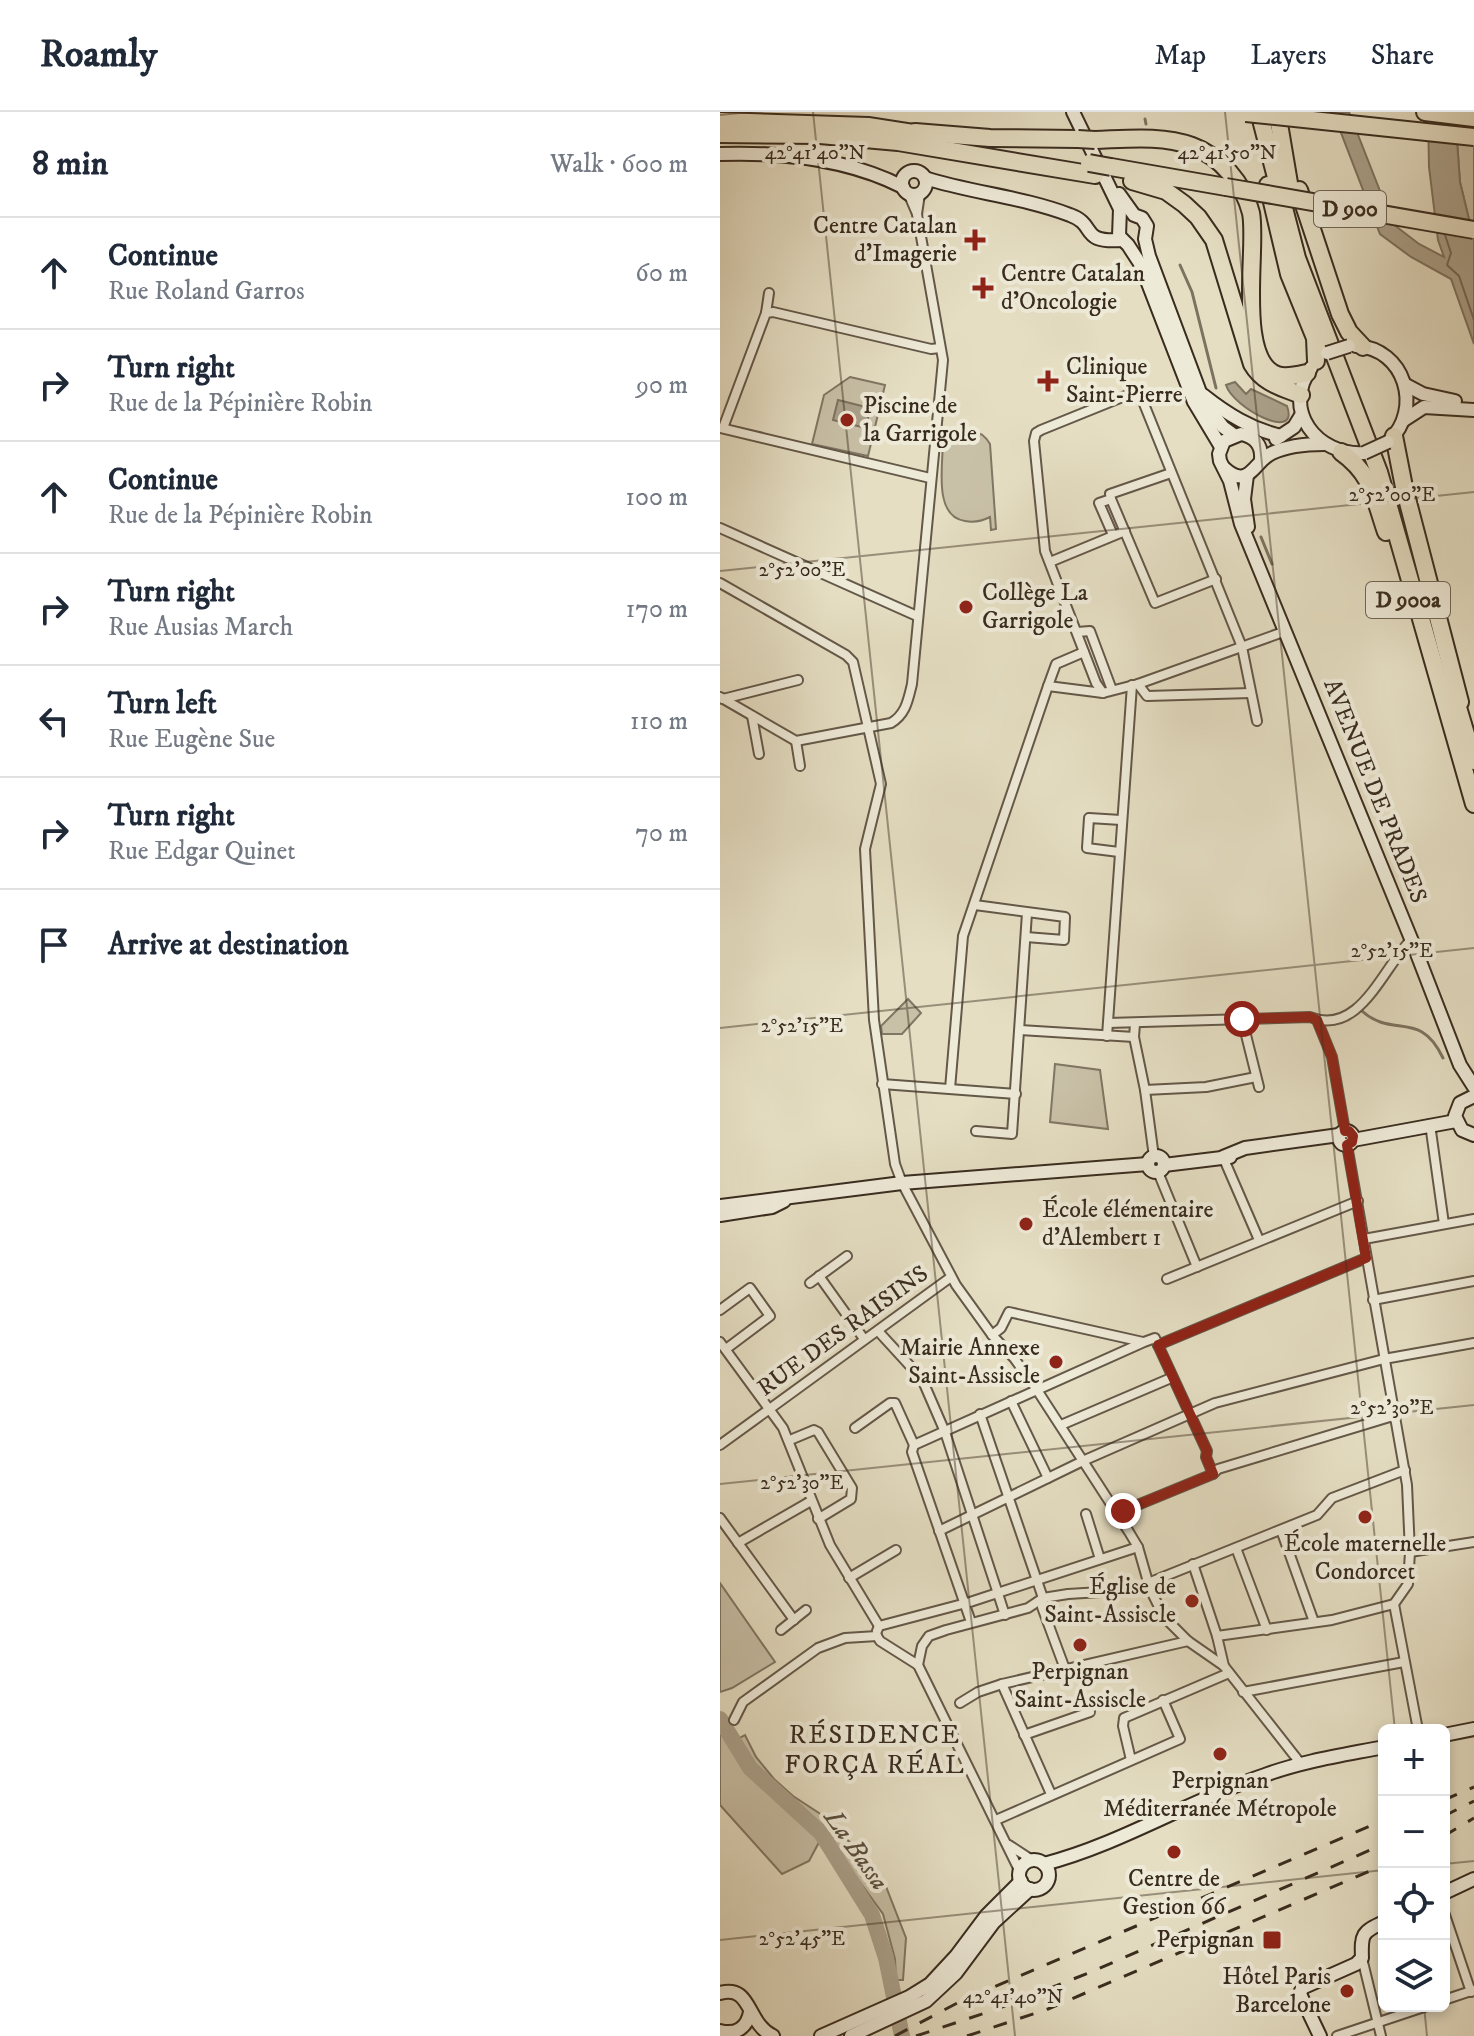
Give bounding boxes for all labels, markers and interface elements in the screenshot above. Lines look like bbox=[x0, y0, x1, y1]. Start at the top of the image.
text: Roamly bbox=[40, 31, 157, 79]
text: Map bbox=[1155, 38, 1206, 73]
text: Layers bbox=[1250, 38, 1327, 73]
text: Share bbox=[1371, 38, 1434, 73]
text: 42°41'40"N bbox=[765, 141, 865, 166]
text: 42°41'50"N bbox=[1178, 141, 1276, 166]
text: 8 min bbox=[32, 143, 108, 185]
text: Walk · 600 m bbox=[550, 148, 688, 181]
road number: D 900 bbox=[1314, 191, 1386, 227]
place label: Centre Catalan d'Imagerie bbox=[813, 211, 957, 269]
marker: Centre Catalan d'Imagerie bbox=[964, 229, 986, 251]
text: Continue bbox=[108, 238, 218, 275]
icon: ahead bbox=[32, 251, 76, 295]
text: 60 m bbox=[635, 257, 688, 290]
place label: Centre Catalan d'Oncologie bbox=[1001, 259, 1145, 317]
text: Rue Roland Garros bbox=[108, 275, 305, 308]
marker: Centre Catalan d'Oncologie bbox=[972, 277, 994, 299]
text: Turn right bbox=[108, 350, 235, 387]
place label: Clinique Saint-Pierre bbox=[1066, 352, 1183, 410]
icon: right bbox=[32, 363, 76, 407]
text: 90 m bbox=[636, 369, 688, 402]
marker: Clinique Saint-Pierre bbox=[1037, 370, 1059, 392]
text: Rue de la Pépinière Robin bbox=[108, 387, 373, 420]
place label: Piscine de la Garrigole bbox=[863, 391, 977, 449]
marker: Piscine de la Garrigole bbox=[838, 411, 856, 429]
text: Continue bbox=[108, 462, 218, 499]
icon: ahead bbox=[32, 475, 76, 519]
text: 100 m bbox=[625, 481, 688, 514]
text: 2°52'00"E bbox=[1349, 483, 1435, 508]
text: Rue de la Pépinière Robin bbox=[108, 499, 373, 532]
text: 2°52'00"E bbox=[759, 558, 845, 583]
text: Turn right bbox=[108, 574, 235, 611]
place label: Collège La Garrigole bbox=[982, 578, 1089, 636]
road number: D 900a bbox=[1366, 582, 1450, 618]
icon: right bbox=[32, 587, 76, 631]
text: 170 m bbox=[626, 593, 688, 626]
marker: Collège La Garrigole bbox=[957, 598, 975, 616]
text: Rue Ausias March bbox=[108, 611, 293, 644]
street label: AVENUE DE PRADES bbox=[1316, 674, 1434, 908]
text: Turn left bbox=[108, 686, 217, 723]
icon: left bbox=[32, 699, 76, 743]
text: 110 m bbox=[630, 705, 688, 738]
text: Rue Eugène Sue bbox=[108, 723, 275, 756]
text: Turn right bbox=[108, 798, 235, 835]
icon: right bbox=[32, 811, 76, 855]
text: 70 m bbox=[635, 817, 688, 850]
text: Rue Edgar Quinet bbox=[108, 835, 296, 868]
icon: arrive bbox=[32, 923, 76, 967]
text: Arrive at destination bbox=[108, 927, 349, 964]
text: 2°52'15"E bbox=[1351, 939, 1433, 964]
route start bbox=[1224, 1001, 1260, 1037]
text: 2°52'15"E bbox=[761, 1014, 843, 1039]
place label: École élémentaire d'Alembert 1 bbox=[1042, 1195, 1213, 1253]
marker: École élémentaire d'Alembert 1 bbox=[1017, 1215, 1035, 1233]
street label: RUE DES RAISINS bbox=[752, 1259, 934, 1403]
place label: Mairie Annexe Saint-Assiscle bbox=[900, 1333, 1040, 1391]
marker: Mairie Annexe Saint-Assiscle bbox=[1047, 1353, 1065, 1371]
text: 2°52'30"E bbox=[1350, 1396, 1434, 1421]
text: 2°52'30"E bbox=[760, 1471, 844, 1496]
route end bbox=[1105, 1493, 1141, 1529]
marker: École maternelle Condorcet bbox=[1356, 1508, 1374, 1526]
place label: École maternelle Condorcet bbox=[1284, 1529, 1446, 1587]
place label: Église de Saint-Assiscle bbox=[1044, 1572, 1176, 1630]
marker: Église de Saint-Assiscle bbox=[1183, 1592, 1201, 1610]
marker: Perpignan Saint-Assiscle bbox=[1071, 1636, 1089, 1654]
place label: Perpignan Saint-Assiscle bbox=[1014, 1657, 1146, 1715]
district label: RÉSIDENCE FORÇA RÉAL bbox=[784, 1719, 966, 1782]
map controls bbox=[1378, 1724, 1450, 2012]
button: + bbox=[1378, 1724, 1450, 1796]
marker: Perpignan Méditerranée Métropole bbox=[1211, 1745, 1229, 1763]
place label: Perpignan Méditerranée Métropole bbox=[1103, 1766, 1337, 1824]
button: − bbox=[1378, 1796, 1450, 1868]
water label: La Bassa bbox=[815, 1802, 896, 1897]
marker: Centre de Gestion 66 bbox=[1165, 1843, 1183, 1861]
place label: Centre de Gestion 66 bbox=[1123, 1864, 1227, 1922]
button: locate bbox=[1378, 1868, 1450, 1940]
place label: Perpignan bbox=[1156, 1925, 1254, 1955]
text: 2°52'45"E bbox=[759, 1927, 845, 1952]
marker: Perpignan bbox=[1261, 1929, 1283, 1951]
button: layers bbox=[1378, 1940, 1450, 2012]
place label: Hôtel Paris Barcelone bbox=[1222, 1962, 1331, 2020]
marker: Hôtel Paris Barcelone bbox=[1338, 1982, 1356, 2000]
text: 42°41'40"N bbox=[963, 1985, 1063, 2010]

